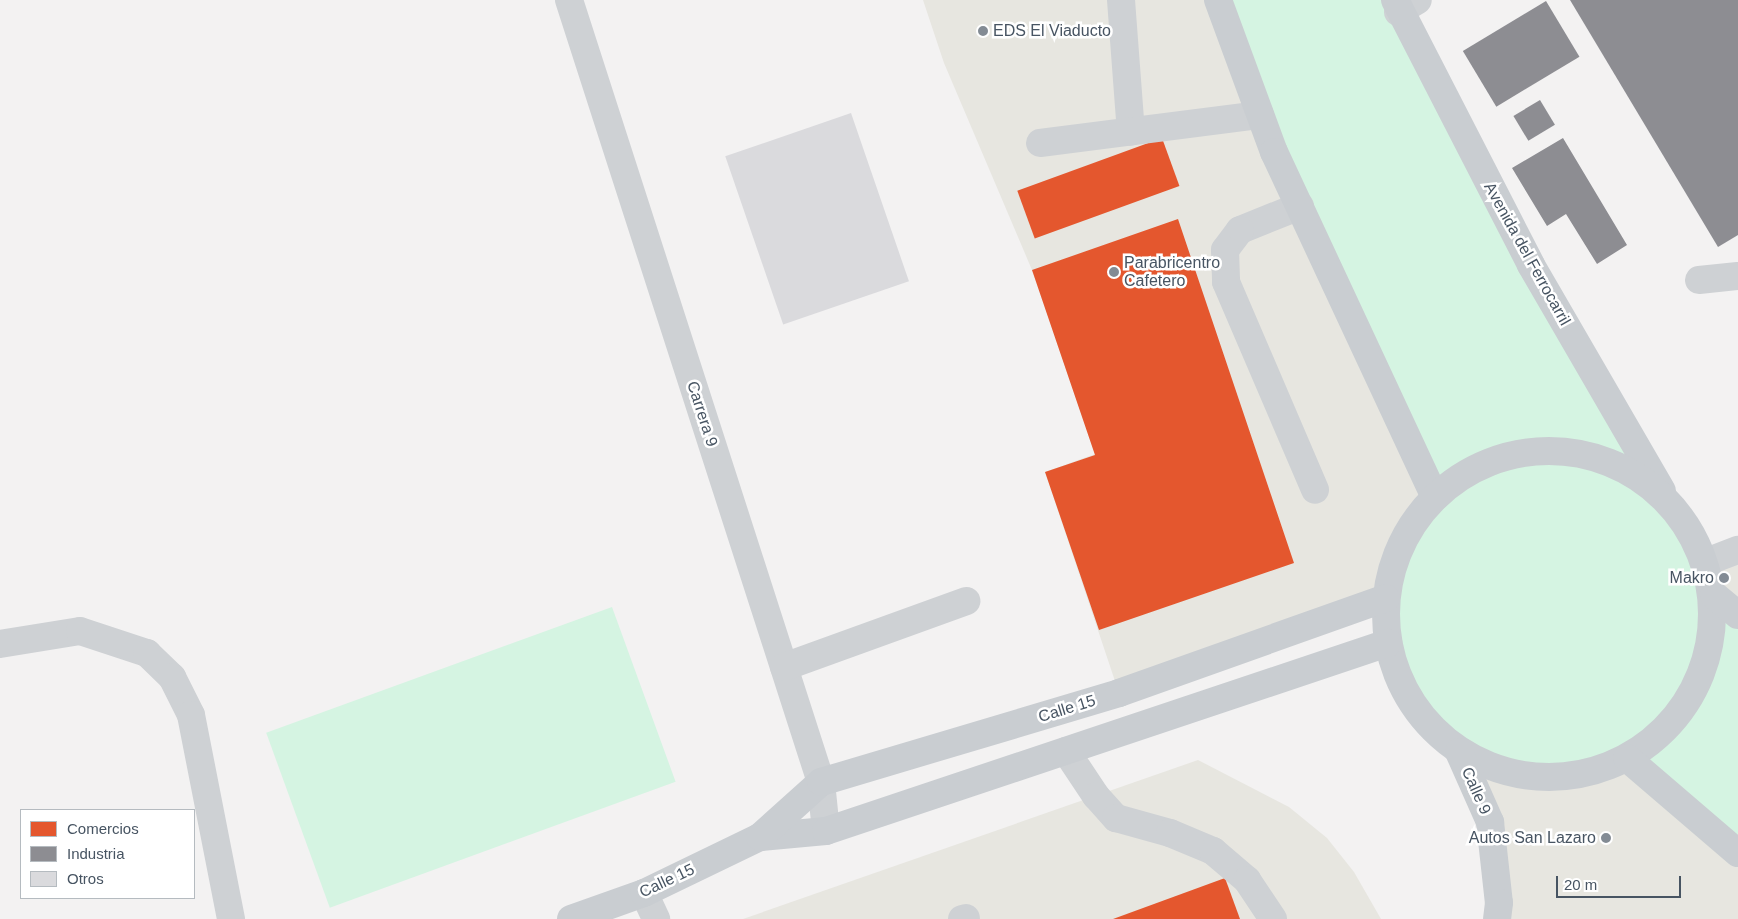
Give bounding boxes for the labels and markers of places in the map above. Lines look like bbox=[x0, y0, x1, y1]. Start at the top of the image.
place label: EDS El Viaducto bbox=[993, 21, 1111, 41]
marker: EDS El Viaducto bbox=[977, 25, 989, 37]
place label: Parabricentro Cafetero bbox=[1124, 253, 1220, 291]
marker: Parabricentro Cafetero bbox=[1108, 266, 1120, 278]
place label: Makro bbox=[1670, 568, 1714, 588]
marker: Makro bbox=[1718, 572, 1730, 584]
place label: Autos San Lazaro bbox=[1469, 828, 1596, 848]
marker: Autos San Lazaro bbox=[1600, 832, 1612, 844]

